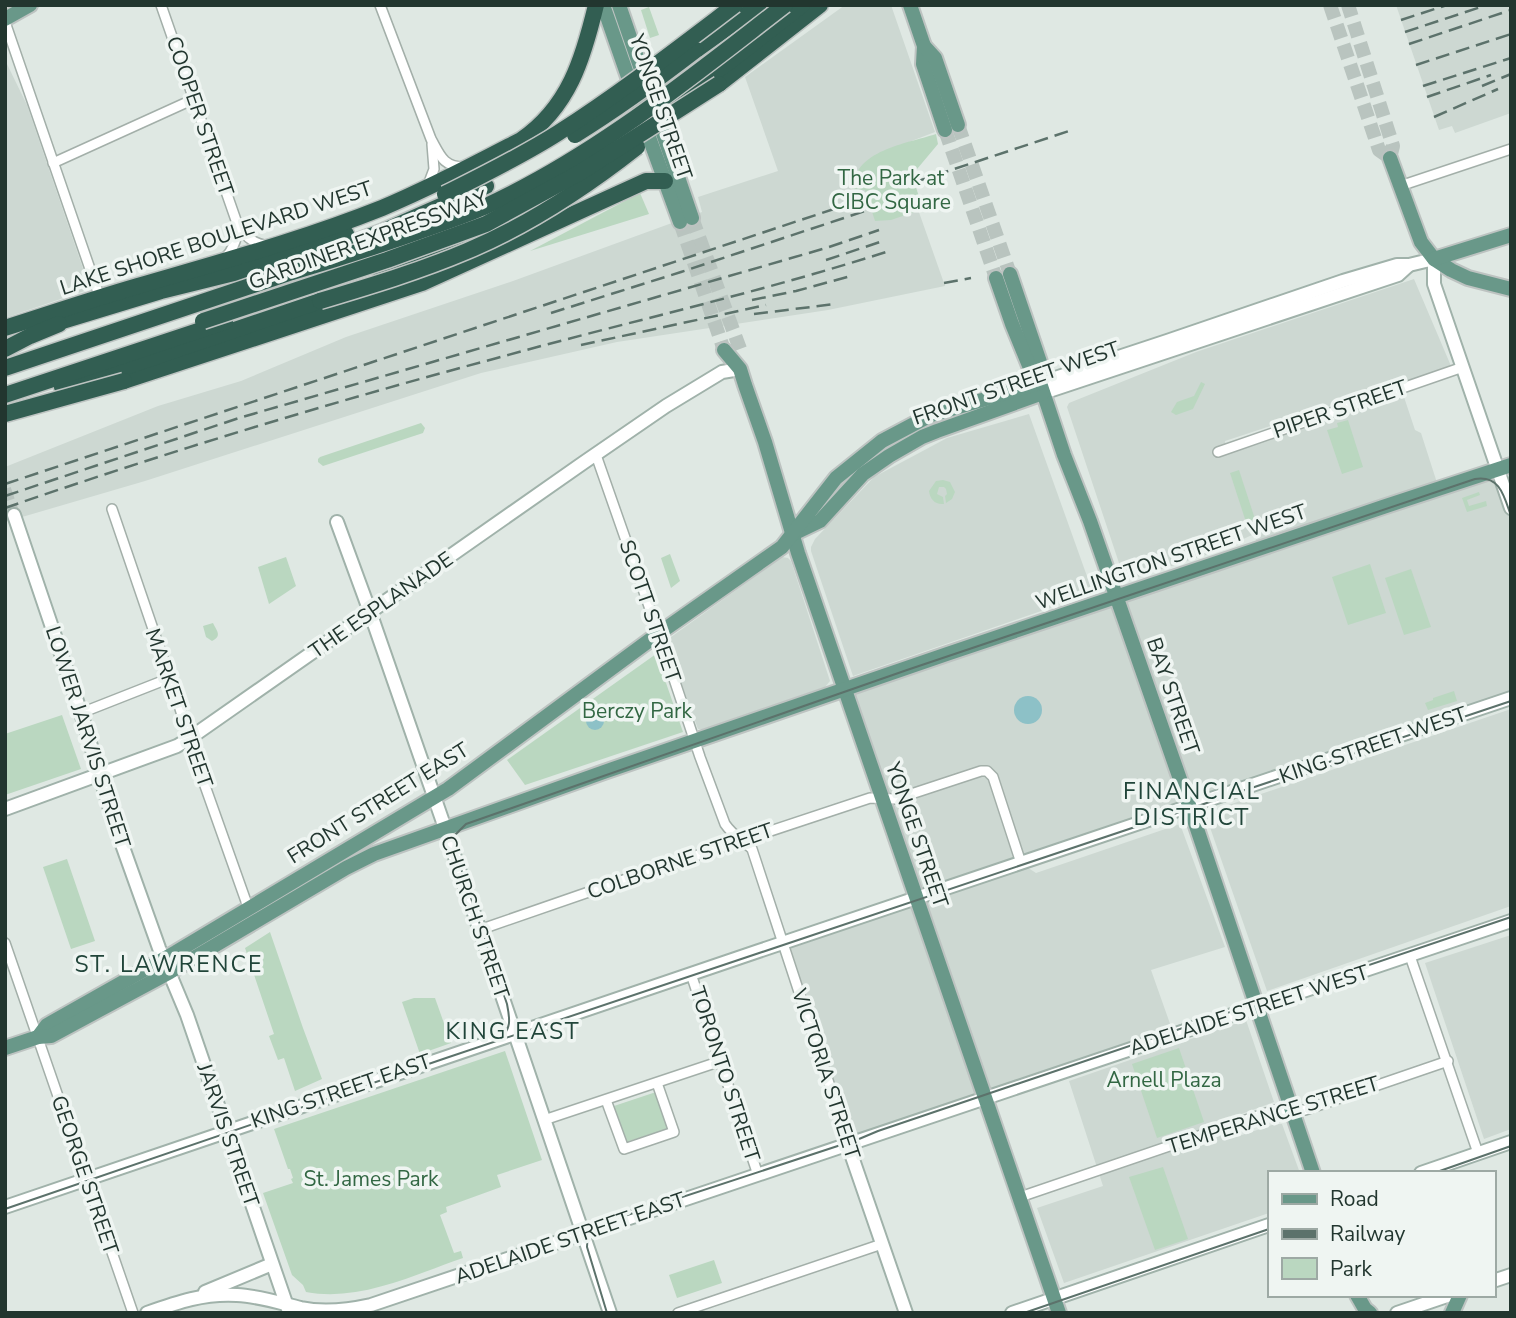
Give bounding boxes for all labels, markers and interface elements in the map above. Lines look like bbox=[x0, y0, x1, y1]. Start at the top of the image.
street label: YONGE STREET bbox=[623, 30, 699, 184]
street label: COOPER STREET bbox=[160, 32, 241, 200]
park label: The Park at CIBC Square bbox=[831, 164, 951, 216]
street label: LAKE SHORE BOULEVARD WEST bbox=[56, 174, 376, 302]
street label: GARDINER EXPRESSWAY bbox=[245, 184, 492, 296]
street label: FRONT STREET WEST bbox=[909, 334, 1124, 432]
street label: PIPER STREET bbox=[1269, 373, 1411, 445]
street label: WELLINGTON STREET WEST bbox=[1032, 497, 1311, 617]
street label: SCOTT STREET bbox=[613, 536, 688, 686]
street label: THE ESPLANADE bbox=[304, 545, 458, 665]
street label: LOWER JARVIS STREET bbox=[39, 623, 137, 852]
street label: MARKET STREET bbox=[139, 625, 219, 792]
street label: BAY STREET bbox=[1140, 634, 1206, 759]
park label: Berczy Park bbox=[582, 697, 693, 725]
street label: KING STREET WEST bbox=[1275, 700, 1471, 790]
street label: FRONT STREET EAST bbox=[282, 736, 474, 870]
street label: YONGE STREET bbox=[879, 758, 955, 912]
district label: FINANCIAL DISTRICT bbox=[1123, 776, 1261, 833]
street label: COLBORNE STREET bbox=[583, 816, 777, 906]
street label: CHURCH STREET bbox=[434, 832, 516, 1003]
district label: ST. LAWRENCE bbox=[75, 949, 264, 980]
street label: ADELAIDE STREET WEST bbox=[1126, 958, 1373, 1062]
street label: TORONTO STREET bbox=[683, 983, 767, 1166]
street label: VICTORIA STREET bbox=[785, 984, 867, 1163]
district label: KING EAST bbox=[445, 1016, 581, 1047]
street label: KING STREET EAST bbox=[247, 1047, 435, 1135]
street label: JARVIS STREET bbox=[190, 1058, 266, 1211]
park label: Arnell Plaza bbox=[1106, 1066, 1222, 1094]
street label: TEMPERANCE STREET bbox=[1163, 1069, 1383, 1161]
street label: GEORGE STREET bbox=[45, 1092, 125, 1259]
park label: St. James Park bbox=[303, 1165, 439, 1193]
legend bbox=[1268, 1171, 1495, 1297]
street label: ADELAIDE STREET EAST bbox=[451, 1185, 689, 1291]
text: Road bbox=[1330, 1185, 1379, 1213]
text: Railway bbox=[1330, 1220, 1405, 1248]
text: Park bbox=[1330, 1255, 1372, 1283]

